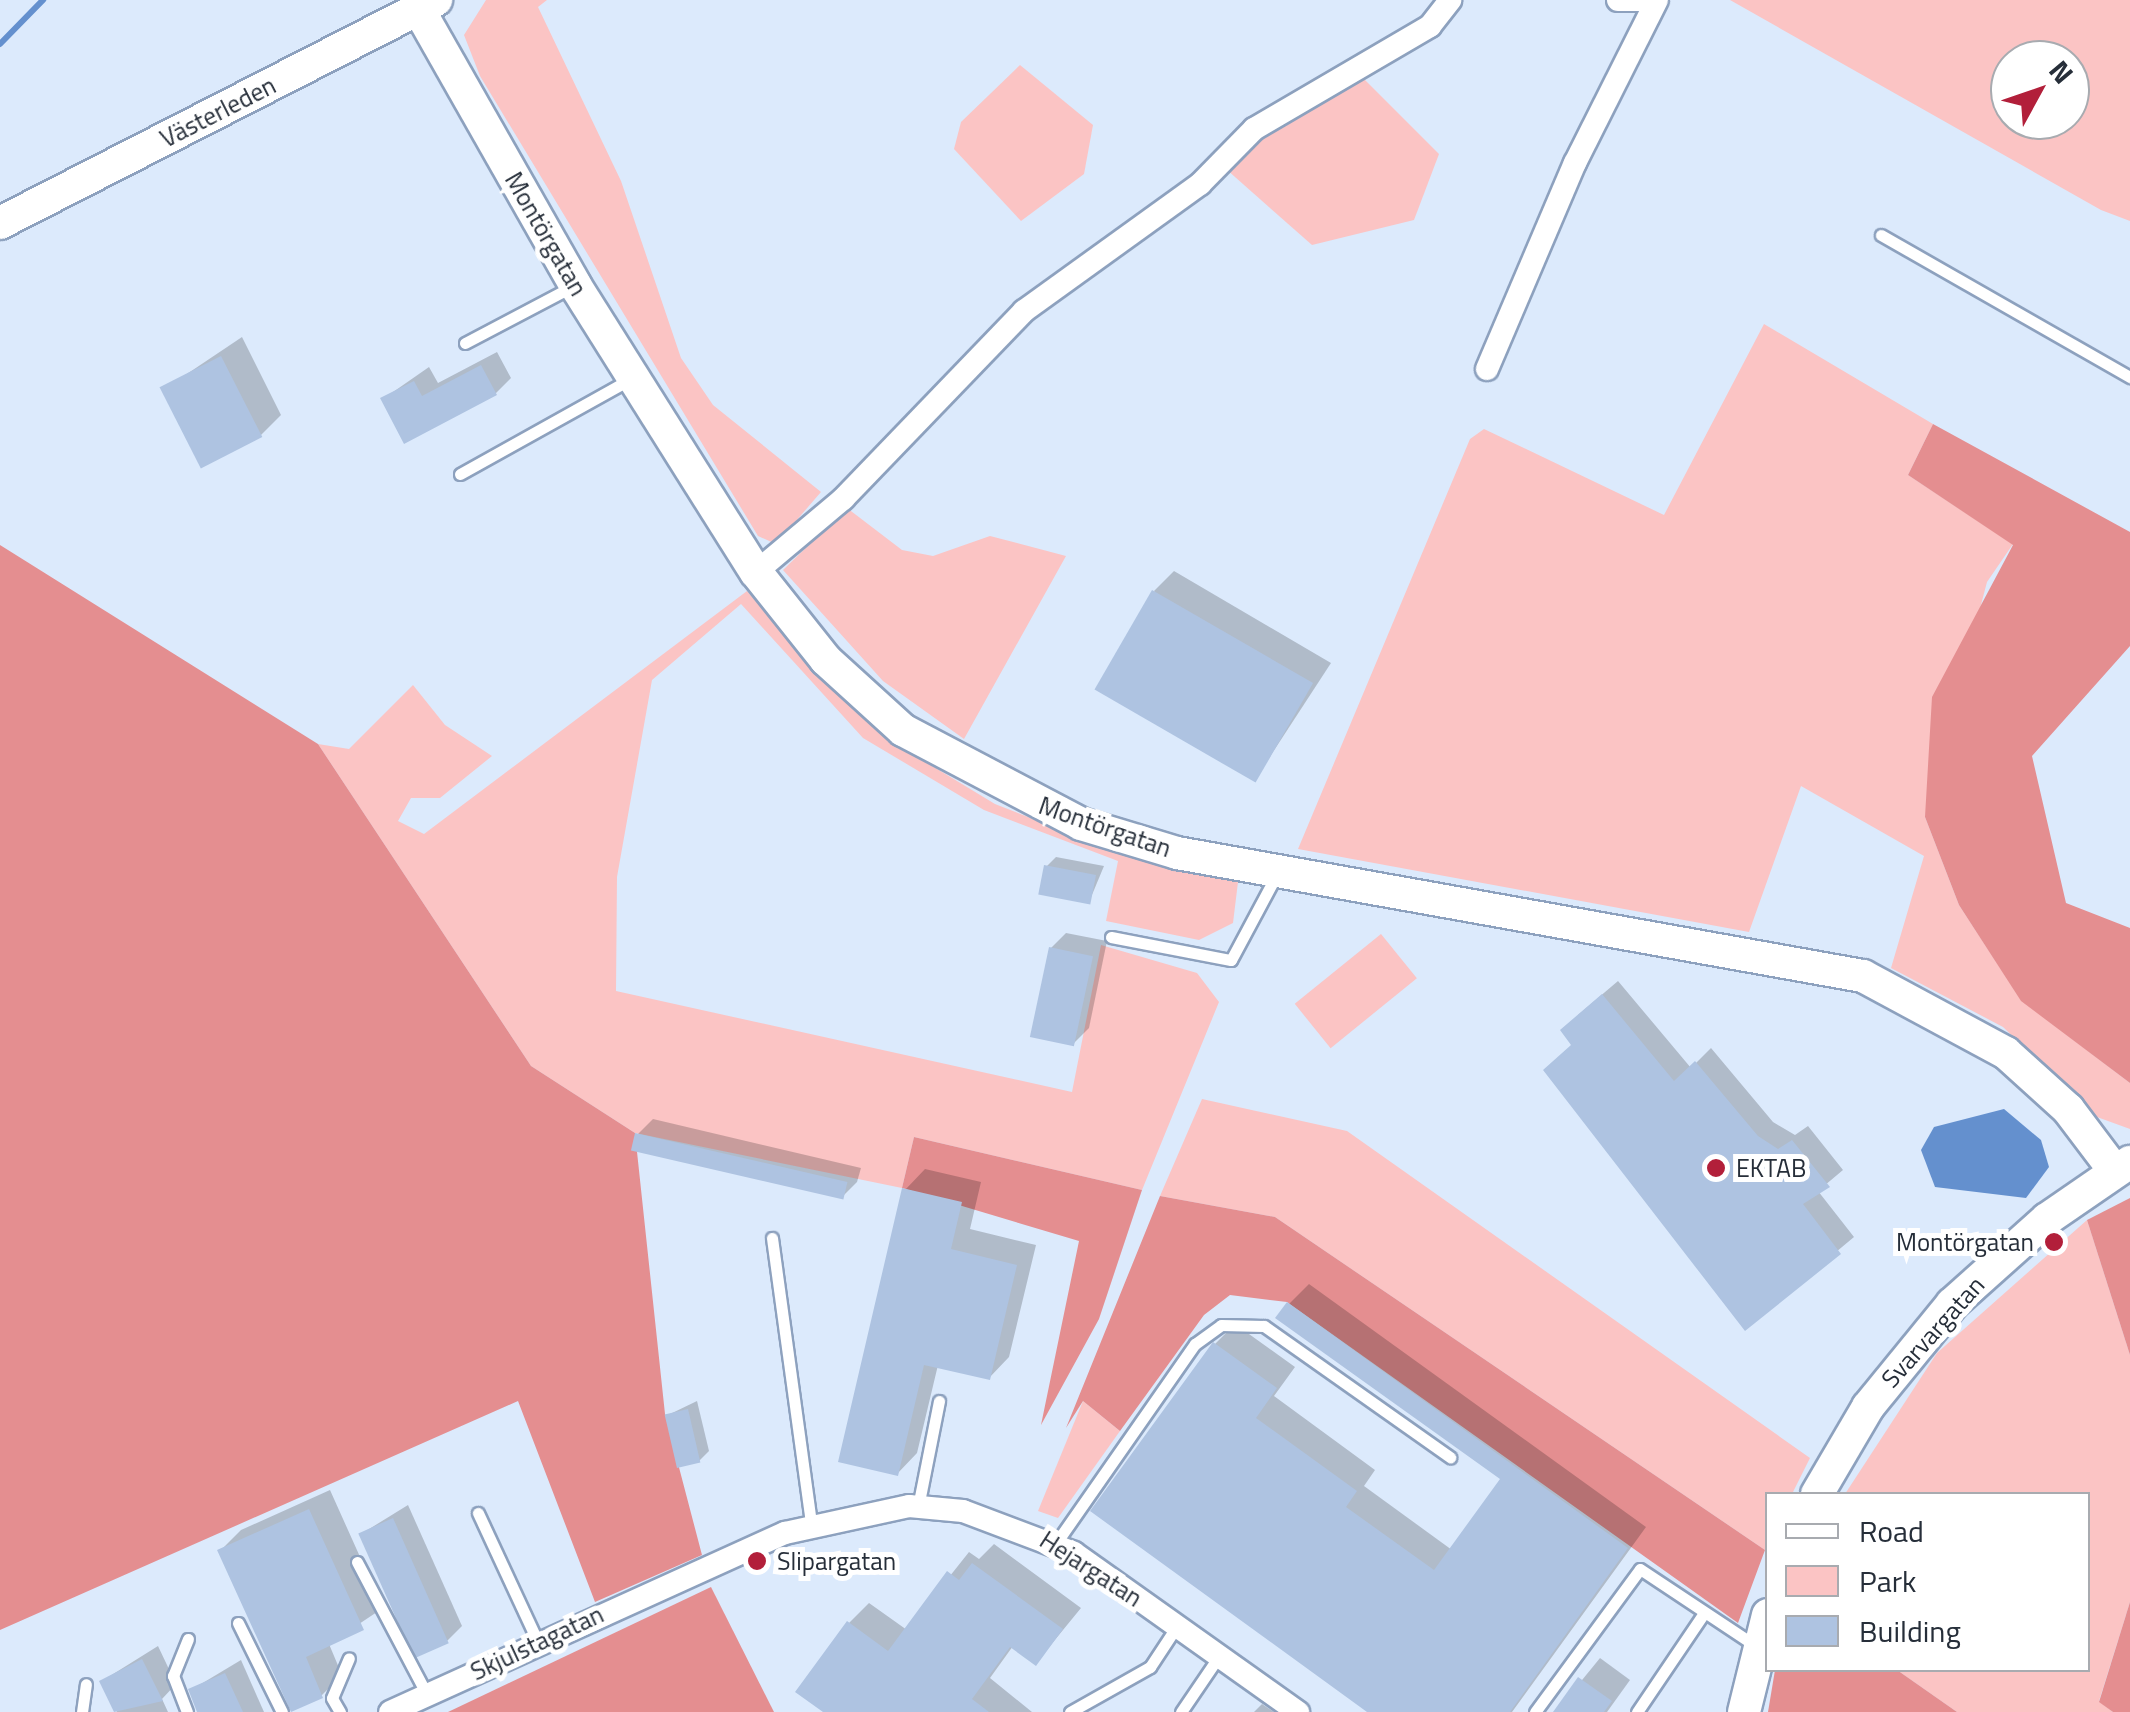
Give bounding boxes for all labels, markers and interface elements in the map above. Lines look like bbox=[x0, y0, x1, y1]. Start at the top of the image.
north arrow bbox=[1990, 40, 2090, 140]
text: N bbox=[2039, 50, 2085, 93]
street label: Västerleden bbox=[155, 70, 281, 154]
street label: Montörgatan bbox=[499, 167, 593, 301]
street label: Montörgatan bbox=[1035, 790, 1175, 864]
place label: EKTAB bbox=[1736, 1153, 1806, 1183]
marker: EKTAB bbox=[1705, 1157, 1727, 1179]
place label: Montörgatan bbox=[1896, 1227, 2034, 1257]
marker: Montörgatan bbox=[2043, 1231, 2065, 1253]
street label: Svarvargatan bbox=[1875, 1270, 1991, 1394]
legend bbox=[1765, 1492, 2090, 1672]
text: Road bbox=[1859, 1508, 1924, 1554]
street label: Hejargatan bbox=[1034, 1525, 1148, 1613]
place label: Slipargatan bbox=[777, 1546, 896, 1576]
marker: Slipargatan bbox=[746, 1550, 768, 1572]
text: Park bbox=[1859, 1558, 1916, 1604]
street label: Skjulstagatan bbox=[466, 1599, 608, 1687]
text: Building bbox=[1859, 1608, 1961, 1654]

